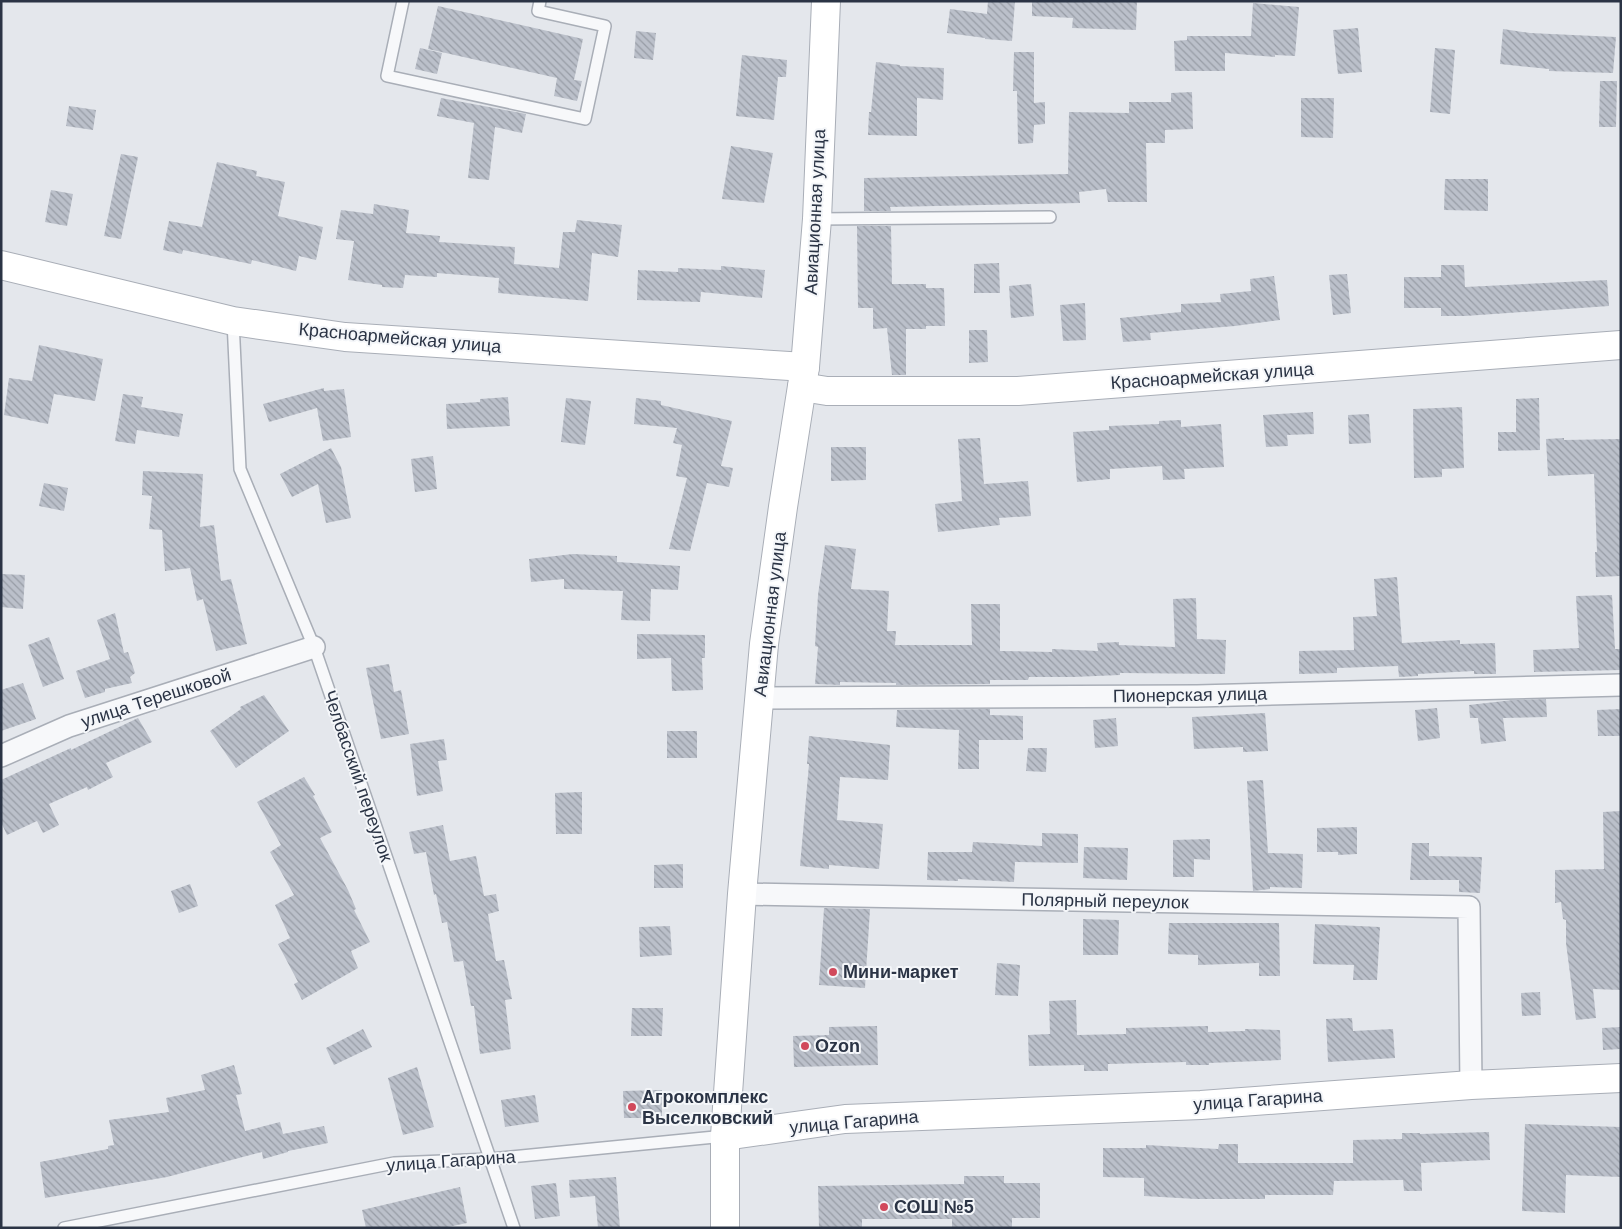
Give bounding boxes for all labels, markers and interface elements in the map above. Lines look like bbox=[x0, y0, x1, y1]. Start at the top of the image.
street label: Авиационная улица bbox=[801, 128, 829, 295]
street label: Красноармейская улица bbox=[298, 319, 503, 357]
street label: Красноармейская улица bbox=[1110, 359, 1315, 393]
street label: Авиационная улица bbox=[750, 529, 790, 698]
street label: улица Терешковой bbox=[79, 664, 233, 732]
street label: Пионерская улица bbox=[1113, 684, 1268, 706]
street label: Челбасский переулок bbox=[319, 688, 397, 864]
street label: Полярный переулок bbox=[1021, 890, 1189, 912]
place label: Мини-маркет bbox=[843, 962, 959, 982]
marker: Мини-маркет bbox=[827, 966, 839, 978]
place label: Ozon bbox=[815, 1036, 860, 1056]
marker: Ozon bbox=[799, 1040, 811, 1052]
street label: улица Гагарина bbox=[1193, 1085, 1324, 1114]
place label: Агрокомплекс Выселковский bbox=[642, 1087, 773, 1128]
marker: Агрокомплекс Выселковский bbox=[626, 1101, 638, 1113]
street label: улица Гагарина bbox=[789, 1106, 920, 1138]
street label: улица Гагарина bbox=[386, 1146, 517, 1175]
place label: СОШ №5 bbox=[894, 1197, 974, 1217]
marker: СОШ №5 bbox=[878, 1201, 890, 1213]

